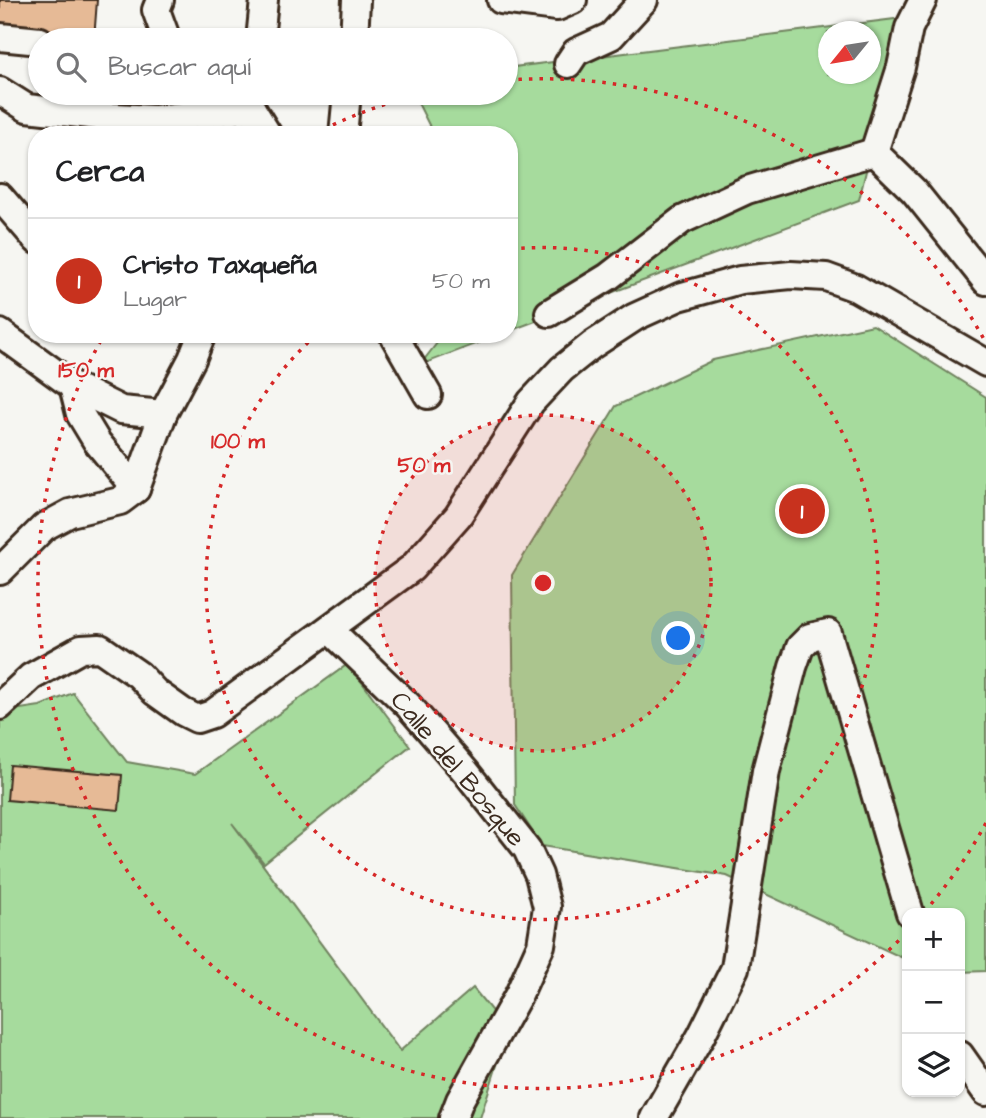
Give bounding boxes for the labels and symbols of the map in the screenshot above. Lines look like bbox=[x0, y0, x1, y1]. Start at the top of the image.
north arrow bbox=[818, 21, 881, 84]
text: 150 m bbox=[58, 356, 114, 385]
text: 100 m bbox=[211, 427, 266, 456]
text: 50 m bbox=[398, 451, 451, 480]
pin: 1 bbox=[779, 485, 825, 537]
centre of rings bbox=[531, 571, 555, 595]
your location bbox=[661, 621, 695, 655]
street label: Calle del Bosque bbox=[382, 684, 534, 854]

